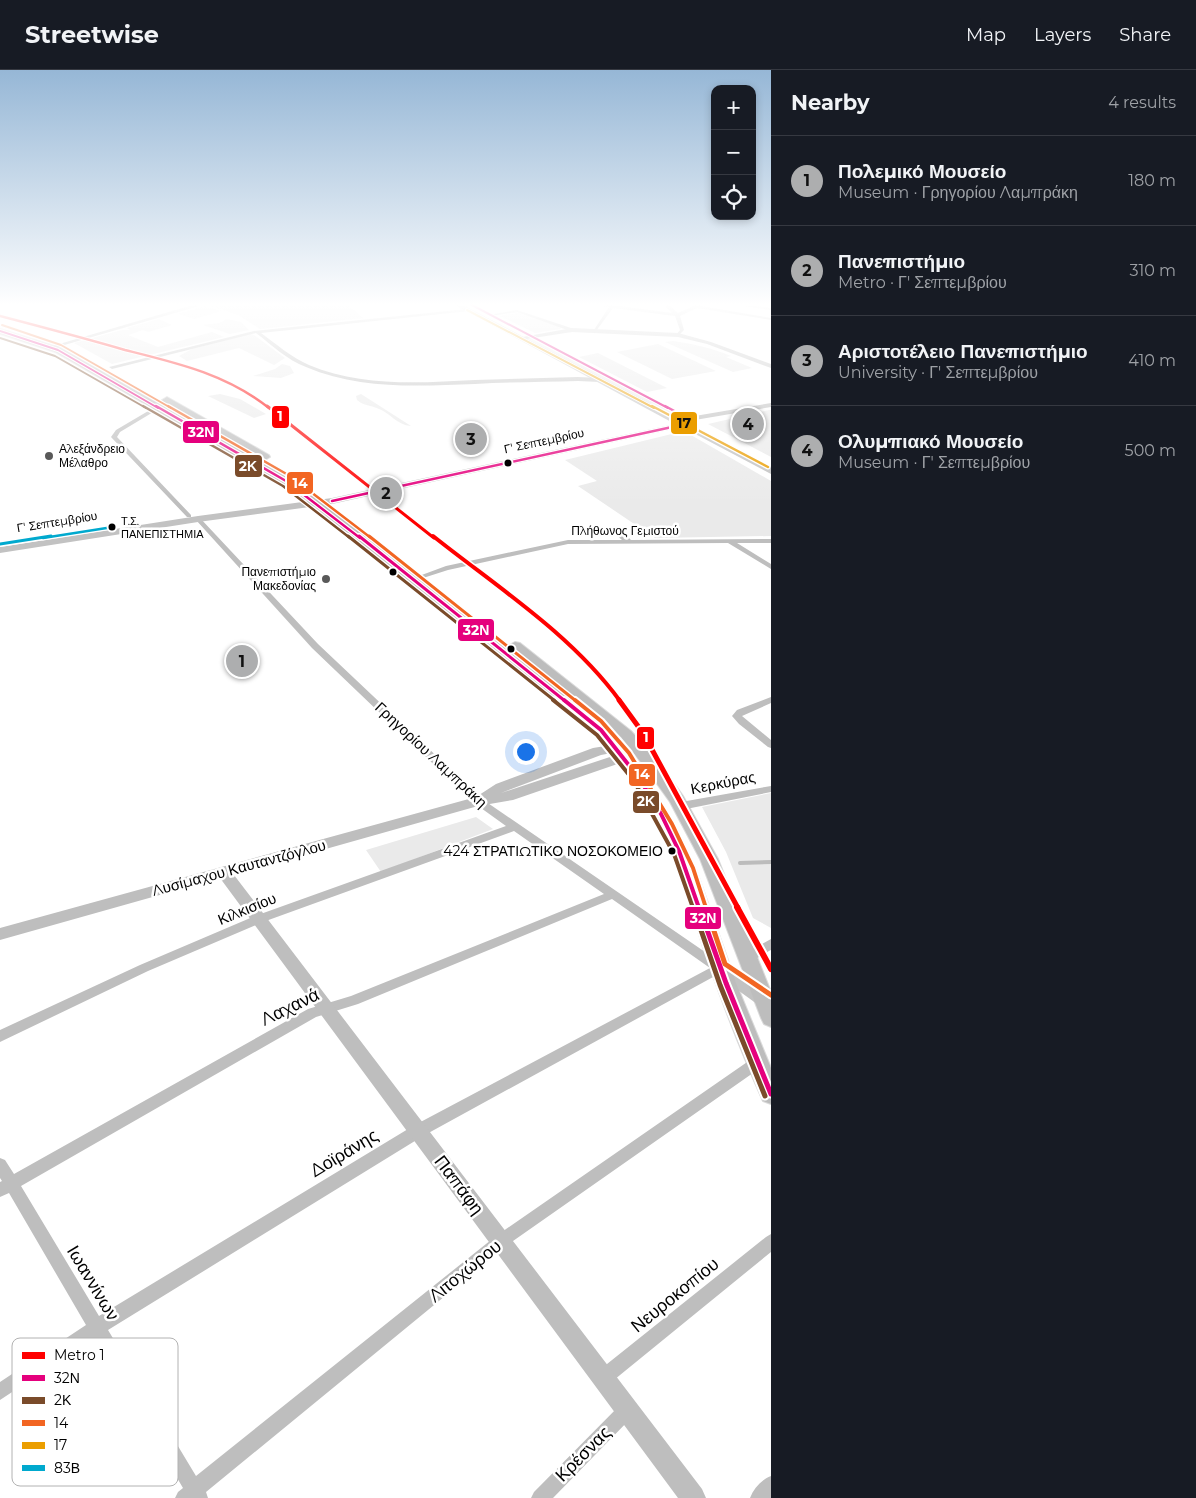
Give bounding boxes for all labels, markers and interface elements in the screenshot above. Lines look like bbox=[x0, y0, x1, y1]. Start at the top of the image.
text: Streetwise bbox=[25, 20, 159, 49]
text: Map bbox=[966, 24, 1006, 46]
text: Layers bbox=[1034, 24, 1091, 46]
text: Share bbox=[1119, 24, 1171, 46]
map controls bbox=[711, 85, 756, 220]
button: + bbox=[711, 85, 756, 130]
text: Nearby bbox=[791, 90, 870, 115]
text: 4 results bbox=[1108, 93, 1176, 112]
button: − bbox=[711, 130, 756, 175]
text: Πολεμικό Μουσείο bbox=[838, 160, 1006, 183]
text: 1 bbox=[804, 171, 810, 190]
text: 180 m bbox=[1128, 171, 1176, 190]
button: locate bbox=[711, 175, 756, 220]
text: Museum · Γρηγορίου Λαμπράκη bbox=[838, 183, 1078, 202]
text: Πανεπιστήμιο bbox=[838, 250, 965, 273]
text: 2 bbox=[802, 261, 812, 280]
text: 310 m bbox=[1129, 261, 1176, 280]
text: Metro · Γ' Σεπτεμβρίου bbox=[838, 273, 1007, 292]
text: Αριστοτέλειο Πανεπιστήμιο bbox=[838, 340, 1088, 363]
text: 3 bbox=[802, 351, 812, 370]
text: 410 m bbox=[1128, 351, 1176, 370]
text: University · Γ' Σεπτεμβρίου bbox=[838, 363, 1038, 382]
line badge: 1 bbox=[271, 405, 290, 429]
pin: 4 bbox=[732, 405, 764, 443]
text: 1 bbox=[277, 407, 283, 425]
line badge: 17 bbox=[670, 411, 698, 435]
text: 17 bbox=[677, 414, 691, 432]
line badge: 32Ν bbox=[182, 420, 220, 444]
pin: 3 bbox=[455, 420, 487, 458]
text: 32Ν bbox=[187, 423, 214, 441]
street label: Γ' Σεπτεμβρίου bbox=[502, 425, 585, 456]
text: Ολυμπιακό Μουσείο bbox=[838, 430, 1023, 453]
place label: Αλεξάνδρειο Μέλαθρο bbox=[59, 441, 125, 470]
text: 4 bbox=[801, 441, 813, 460]
text: 500 m bbox=[1125, 441, 1176, 460]
marker: Αλεξάνδρειο Μέλαθρο bbox=[43, 450, 55, 462]
text: Museum · Γ' Σεπτεμβρίου bbox=[838, 453, 1030, 472]
line badge: 2Κ bbox=[234, 454, 263, 478]
text: 2Κ bbox=[239, 457, 257, 475]
unlabelled marker bbox=[503, 458, 513, 468]
line badge: 14 bbox=[286, 471, 314, 495]
text: 14 bbox=[292, 474, 308, 492]
pin: 2 bbox=[370, 474, 402, 512]
street label: Γ' Σεπτεμβρίου bbox=[16, 508, 98, 535]
place label: Τ.Σ. ΠΑΝΕΠΙΣΤΗΜΙΑ bbox=[121, 514, 204, 541]
marker: Τ.Σ. ΠΑΝΕΠΙΣΤΗΜΙΑ bbox=[107, 522, 117, 532]
street label: Πλήθωνος Γεμιστού bbox=[571, 523, 679, 538]
place label: Πανεπιστήμιο Μακεδονίας bbox=[241, 564, 316, 593]
unlabelled marker bbox=[388, 567, 398, 577]
marker: Πανεπιστήμιο Μακεδονίας bbox=[320, 573, 332, 585]
line badge: 32Ν bbox=[457, 618, 495, 642]
text: 32Ν bbox=[462, 621, 489, 639]
pin: 1 bbox=[226, 642, 258, 680]
unlabelled marker bbox=[506, 644, 516, 654]
street label: Γρηγορίου Λαμπράκη bbox=[371, 698, 491, 812]
line badge: 1 bbox=[636, 726, 655, 750]
text: 1 bbox=[643, 728, 649, 746]
your location bbox=[513, 739, 539, 765]
line badge: 14 bbox=[628, 763, 656, 787]
text: 14 bbox=[634, 765, 650, 783]
street label: Κερκύρας bbox=[689, 767, 757, 798]
line badge: 2Κ bbox=[632, 790, 660, 814]
text: 2Κ bbox=[637, 792, 655, 810]
street label: Λυσίμαχου Καυταντζόγλου bbox=[150, 835, 328, 900]
place label: 424 ΣΤΡΑΤΙΩΤΙΚΟ ΝΟΣΟΚΟΜΕΙΟ bbox=[443, 842, 663, 860]
marker: 424 ΣΤΡΑΤΙΩΤΙΚΟ ΝΟΣΟΚΟΜΕΙΟ bbox=[667, 846, 677, 856]
street label: Κιλκισίου bbox=[215, 888, 279, 929]
line badge: 32Ν bbox=[684, 906, 722, 930]
text: 32Ν bbox=[689, 909, 716, 927]
street label: Λαχανά bbox=[257, 983, 323, 1031]
street label: Δοϊράνης bbox=[306, 1124, 382, 1182]
street label: Παπάφη bbox=[430, 1151, 488, 1219]
street label: Λιτοχώρου bbox=[424, 1235, 506, 1307]
street label: Ιωαννίνων bbox=[62, 1242, 124, 1324]
street label: Νευροκοπίου bbox=[627, 1253, 723, 1337]
legend bbox=[12, 1338, 178, 1486]
text: Metro 1 bbox=[54, 1346, 104, 1364]
text: 32Ν bbox=[54, 1369, 80, 1387]
text: 2Κ bbox=[54, 1391, 72, 1409]
text: 14 bbox=[54, 1414, 69, 1432]
street label: Κρέσνας bbox=[551, 1421, 616, 1486]
text: 17 bbox=[54, 1436, 67, 1454]
text: 83Β bbox=[54, 1459, 80, 1477]

